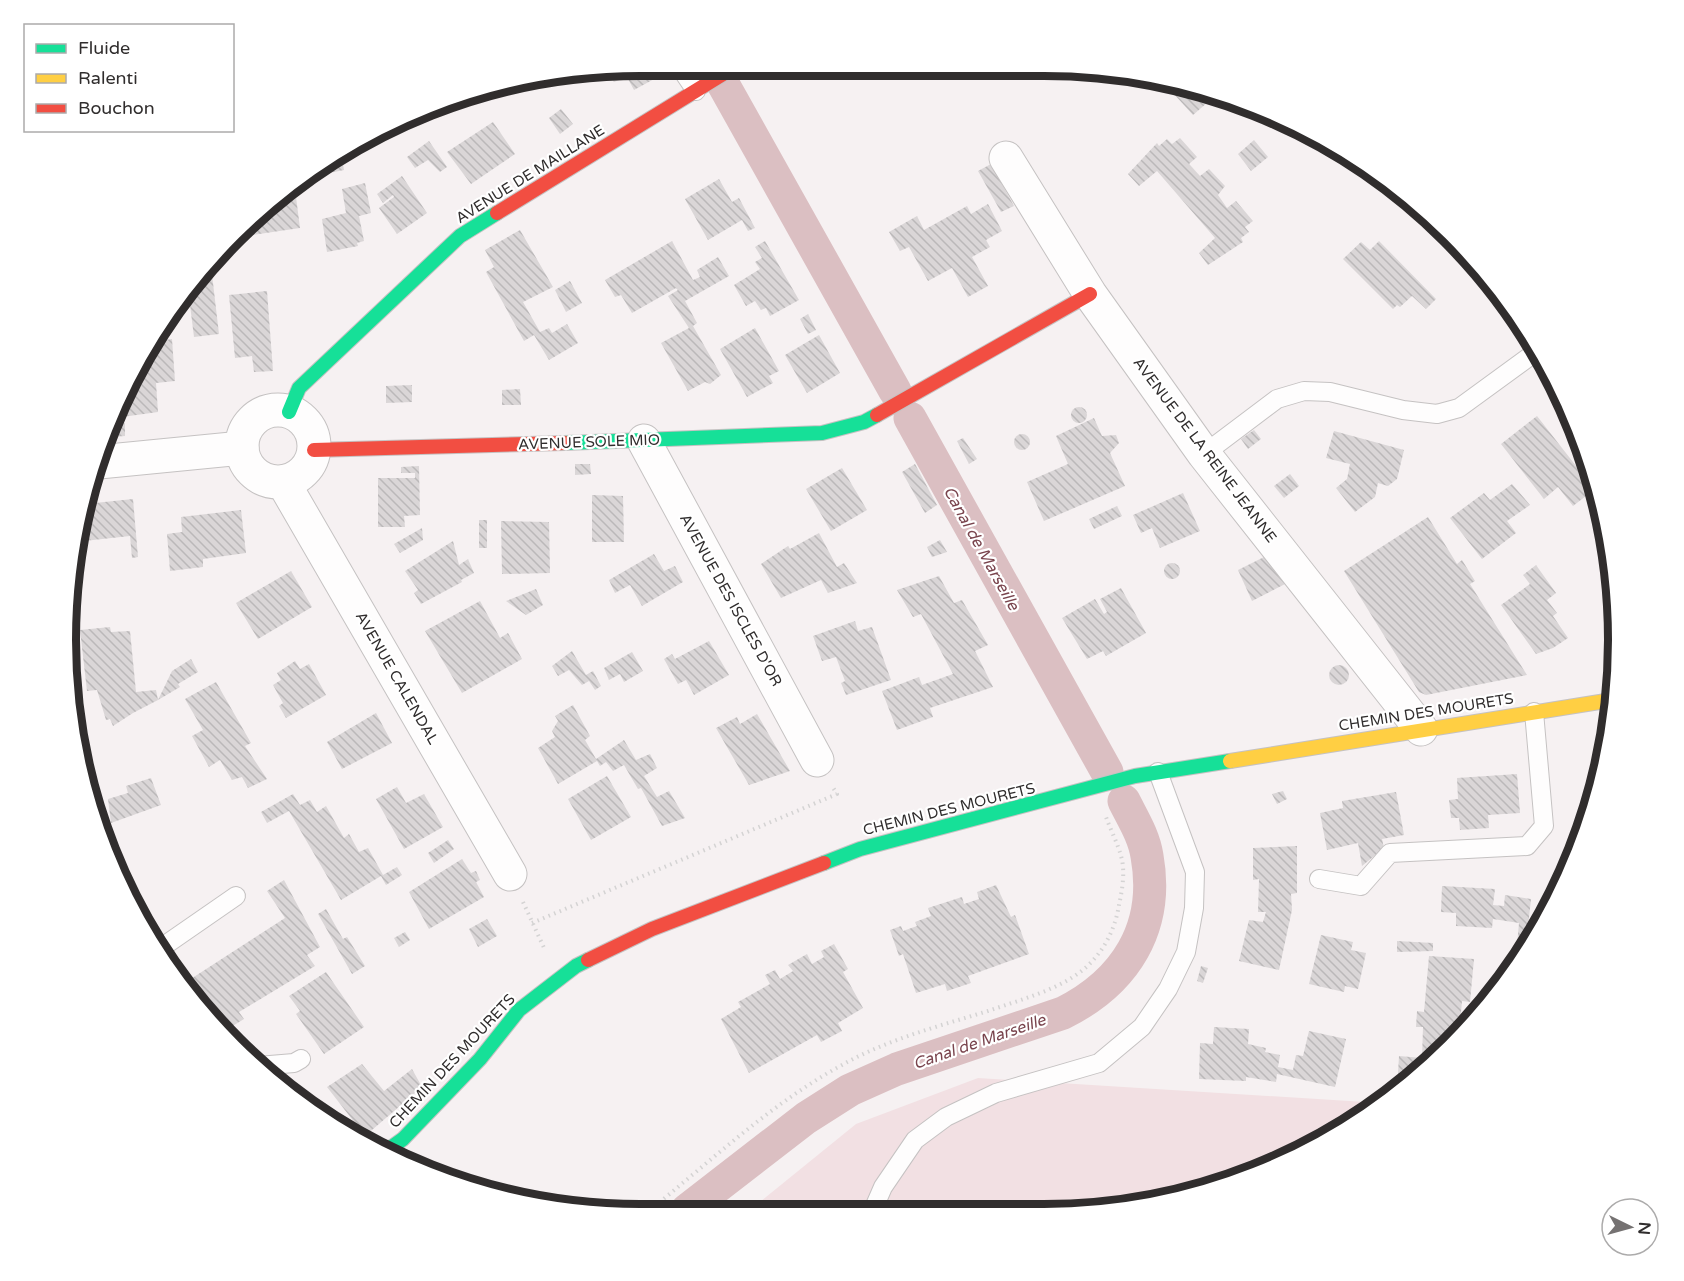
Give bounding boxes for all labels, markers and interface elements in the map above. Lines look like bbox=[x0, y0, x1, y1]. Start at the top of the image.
legend bbox=[24, 24, 234, 132]
text: Fluide bbox=[78, 37, 130, 59]
text: Ralenti bbox=[78, 67, 138, 89]
text: Bouchon bbox=[78, 97, 155, 119]
street label: AVENUE DE MAILLANE bbox=[452, 121, 608, 227]
street label: AVENUE DE LA REINE JEANNE bbox=[1130, 354, 1280, 546]
street label: AVENUE SOLE MIO bbox=[518, 431, 660, 453]
water label: Canal de Marseille bbox=[939, 483, 1024, 615]
street label: AVENUE DES ISCLES D'OR bbox=[676, 511, 786, 689]
street label: AVENUE CALENDAL bbox=[352, 608, 443, 748]
street label: CHEMIN DES MOURETS bbox=[1337, 689, 1515, 735]
street label: CHEMIN DES MOURETS bbox=[861, 779, 1037, 839]
street label: CHEMIN DES MOURETS bbox=[385, 990, 519, 1132]
water label: Canal de Marseille bbox=[911, 1010, 1049, 1074]
north arrow bbox=[1600, 1197, 1660, 1257]
text: N bbox=[1633, 1221, 1654, 1235]

